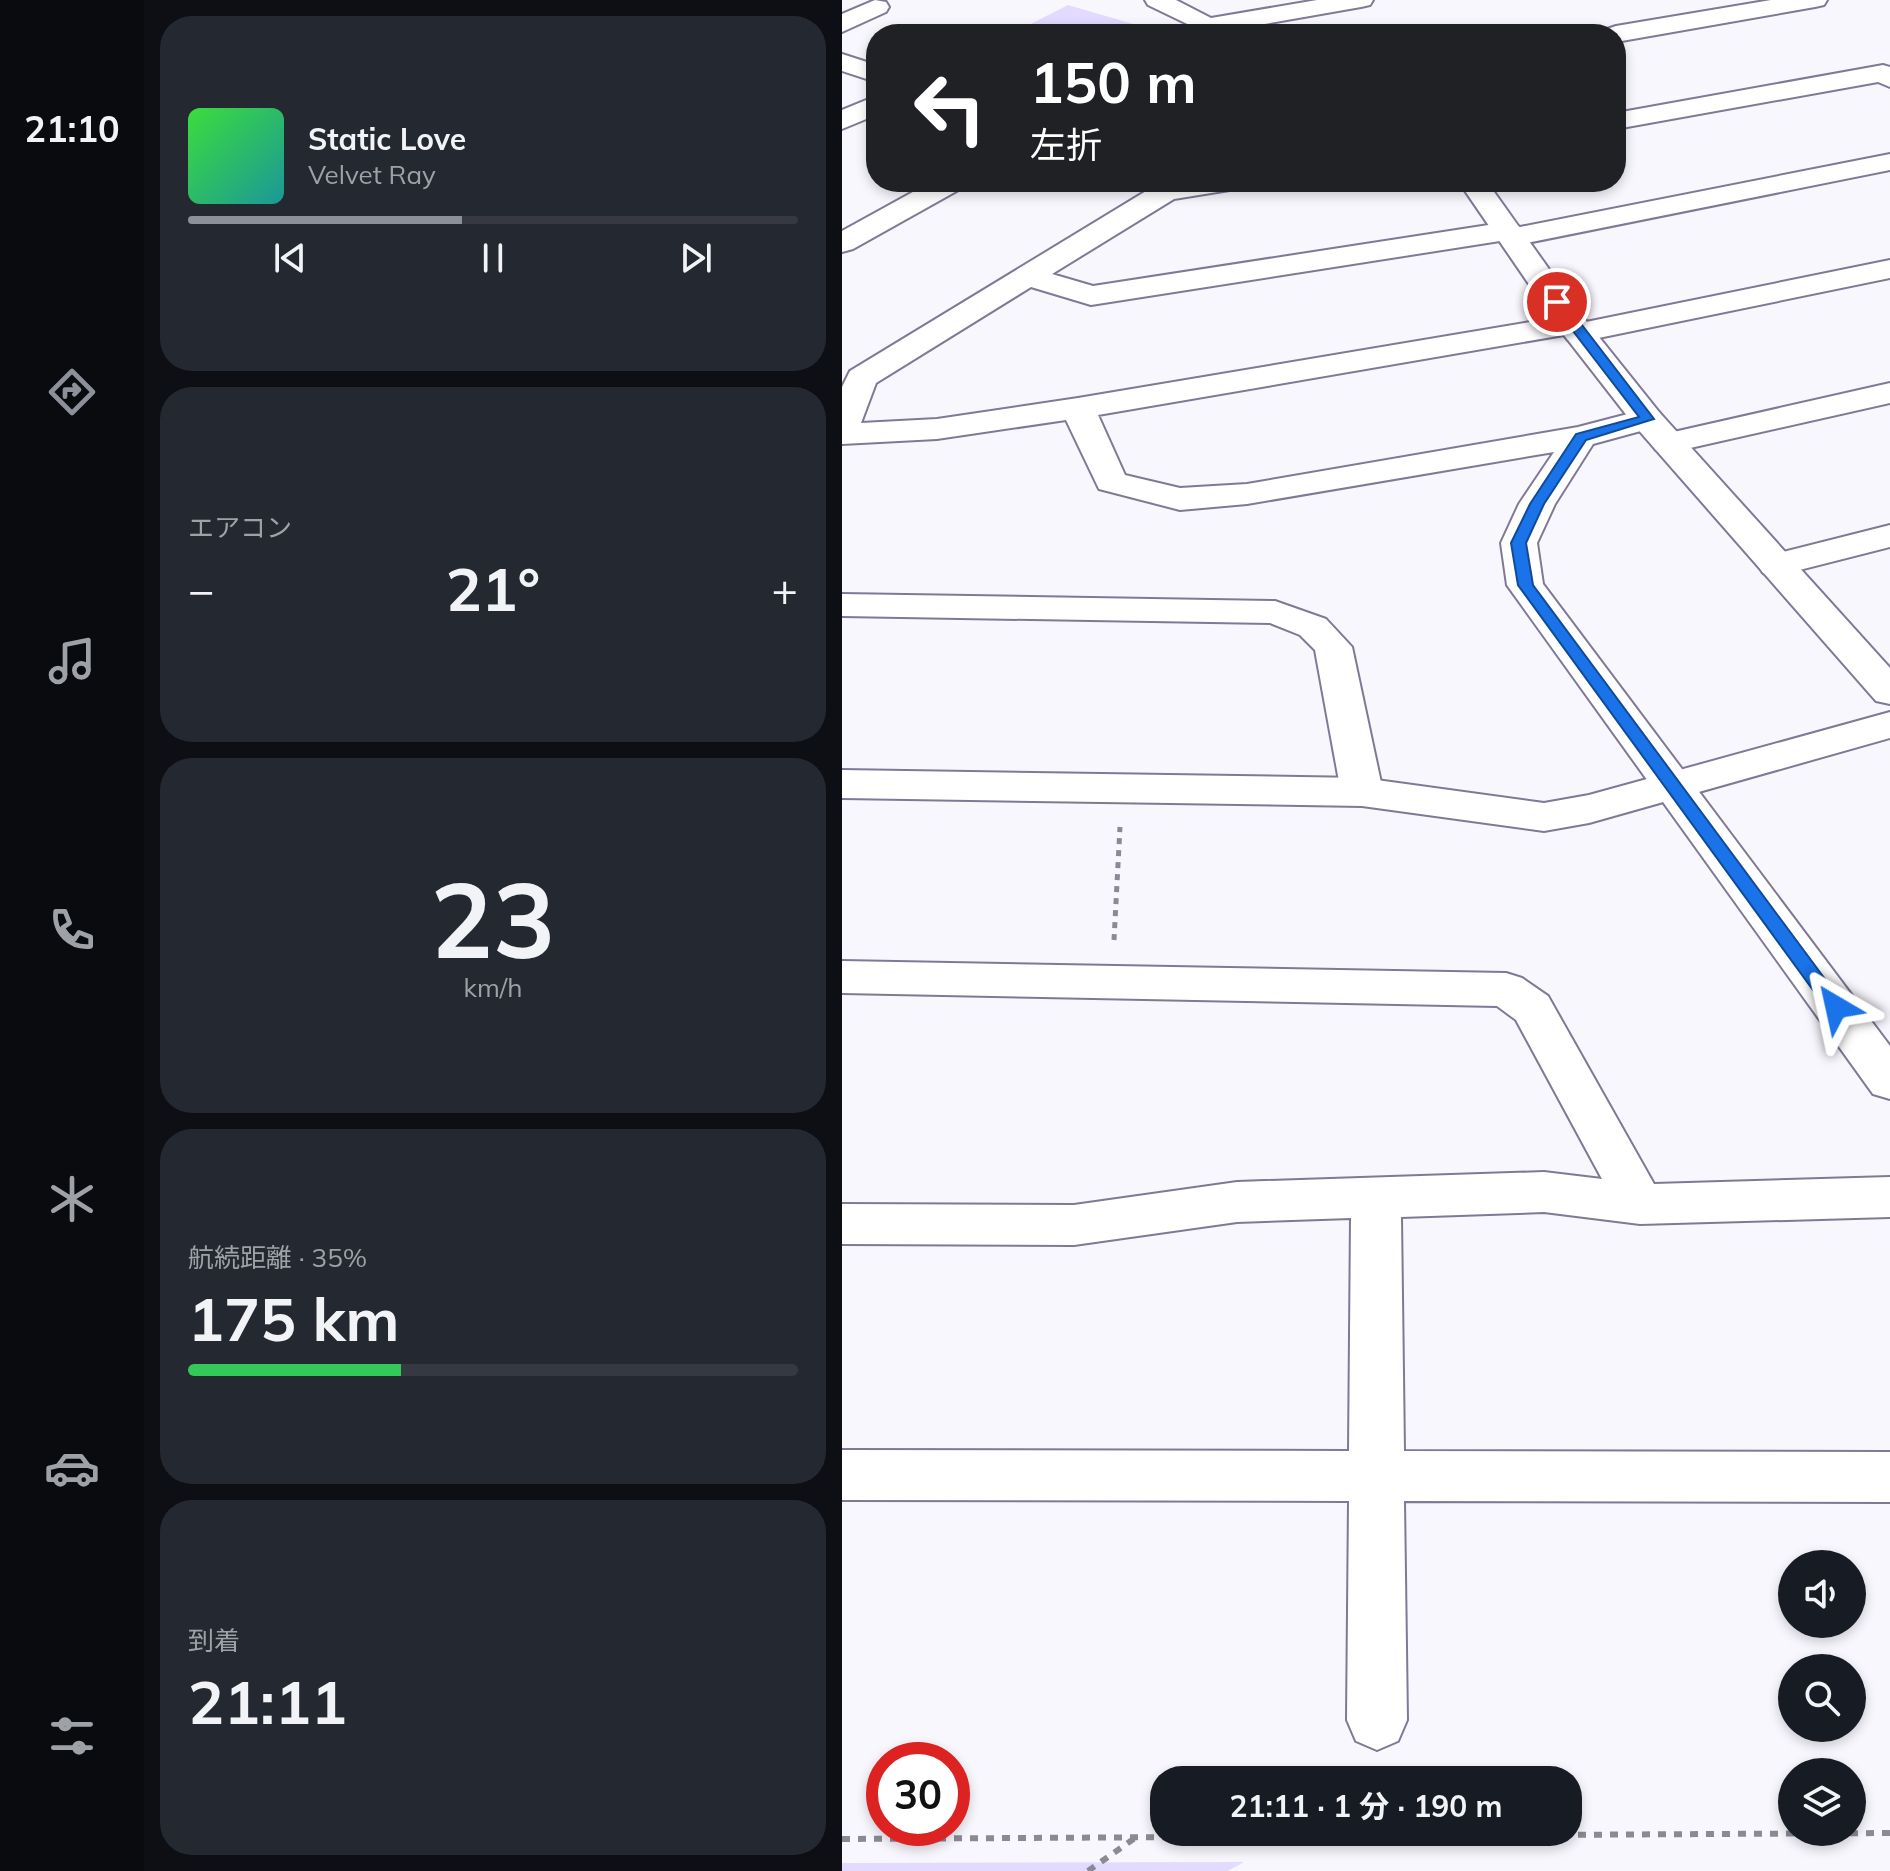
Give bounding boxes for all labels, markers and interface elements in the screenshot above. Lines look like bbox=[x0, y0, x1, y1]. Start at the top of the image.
text: 150 m bbox=[1030, 47, 1197, 117]
icon: left bbox=[898, 56, 1002, 160]
text: 21:10 bbox=[24, 106, 120, 151]
text: Static Love bbox=[308, 120, 466, 158]
text: 左折 bbox=[1030, 122, 1102, 167]
text: Velvet Ray bbox=[308, 158, 436, 191]
icon: previous bbox=[268, 236, 312, 280]
icon: pause bbox=[471, 236, 515, 280]
icon: next bbox=[674, 236, 718, 280]
pin bbox=[1523, 268, 1591, 336]
icon: arrive bbox=[1535, 280, 1579, 324]
icon: directions bbox=[44, 364, 100, 420]
text: エアコン bbox=[188, 511, 292, 544]
text: 21° bbox=[446, 551, 540, 626]
text: − bbox=[188, 562, 214, 617]
text: + bbox=[772, 562, 798, 617]
icon: music bbox=[44, 633, 100, 689]
text: 23 bbox=[431, 853, 555, 984]
icon: phone bbox=[44, 902, 100, 958]
position arrow bbox=[1794, 965, 1878, 1049]
text: km/h bbox=[464, 971, 522, 1004]
icon: climate bbox=[44, 1171, 100, 1227]
text: 航続距離 · 35% bbox=[188, 1241, 367, 1274]
text: 175 km bbox=[188, 1281, 400, 1356]
icon: car bbox=[44, 1440, 100, 1496]
map controls bbox=[1778, 1550, 1866, 1846]
button: sound bbox=[1778, 1550, 1866, 1638]
text: 到着 bbox=[188, 1624, 240, 1657]
button: search bbox=[1778, 1654, 1866, 1742]
text: 21:11 bbox=[188, 1664, 347, 1739]
icon: filters bbox=[44, 1708, 100, 1764]
speed limit sign: 30 bbox=[866, 1742, 970, 1846]
button: layers bbox=[1778, 1758, 1866, 1846]
text: 21:11 · 1 分 · 190 m bbox=[1230, 1787, 1502, 1825]

